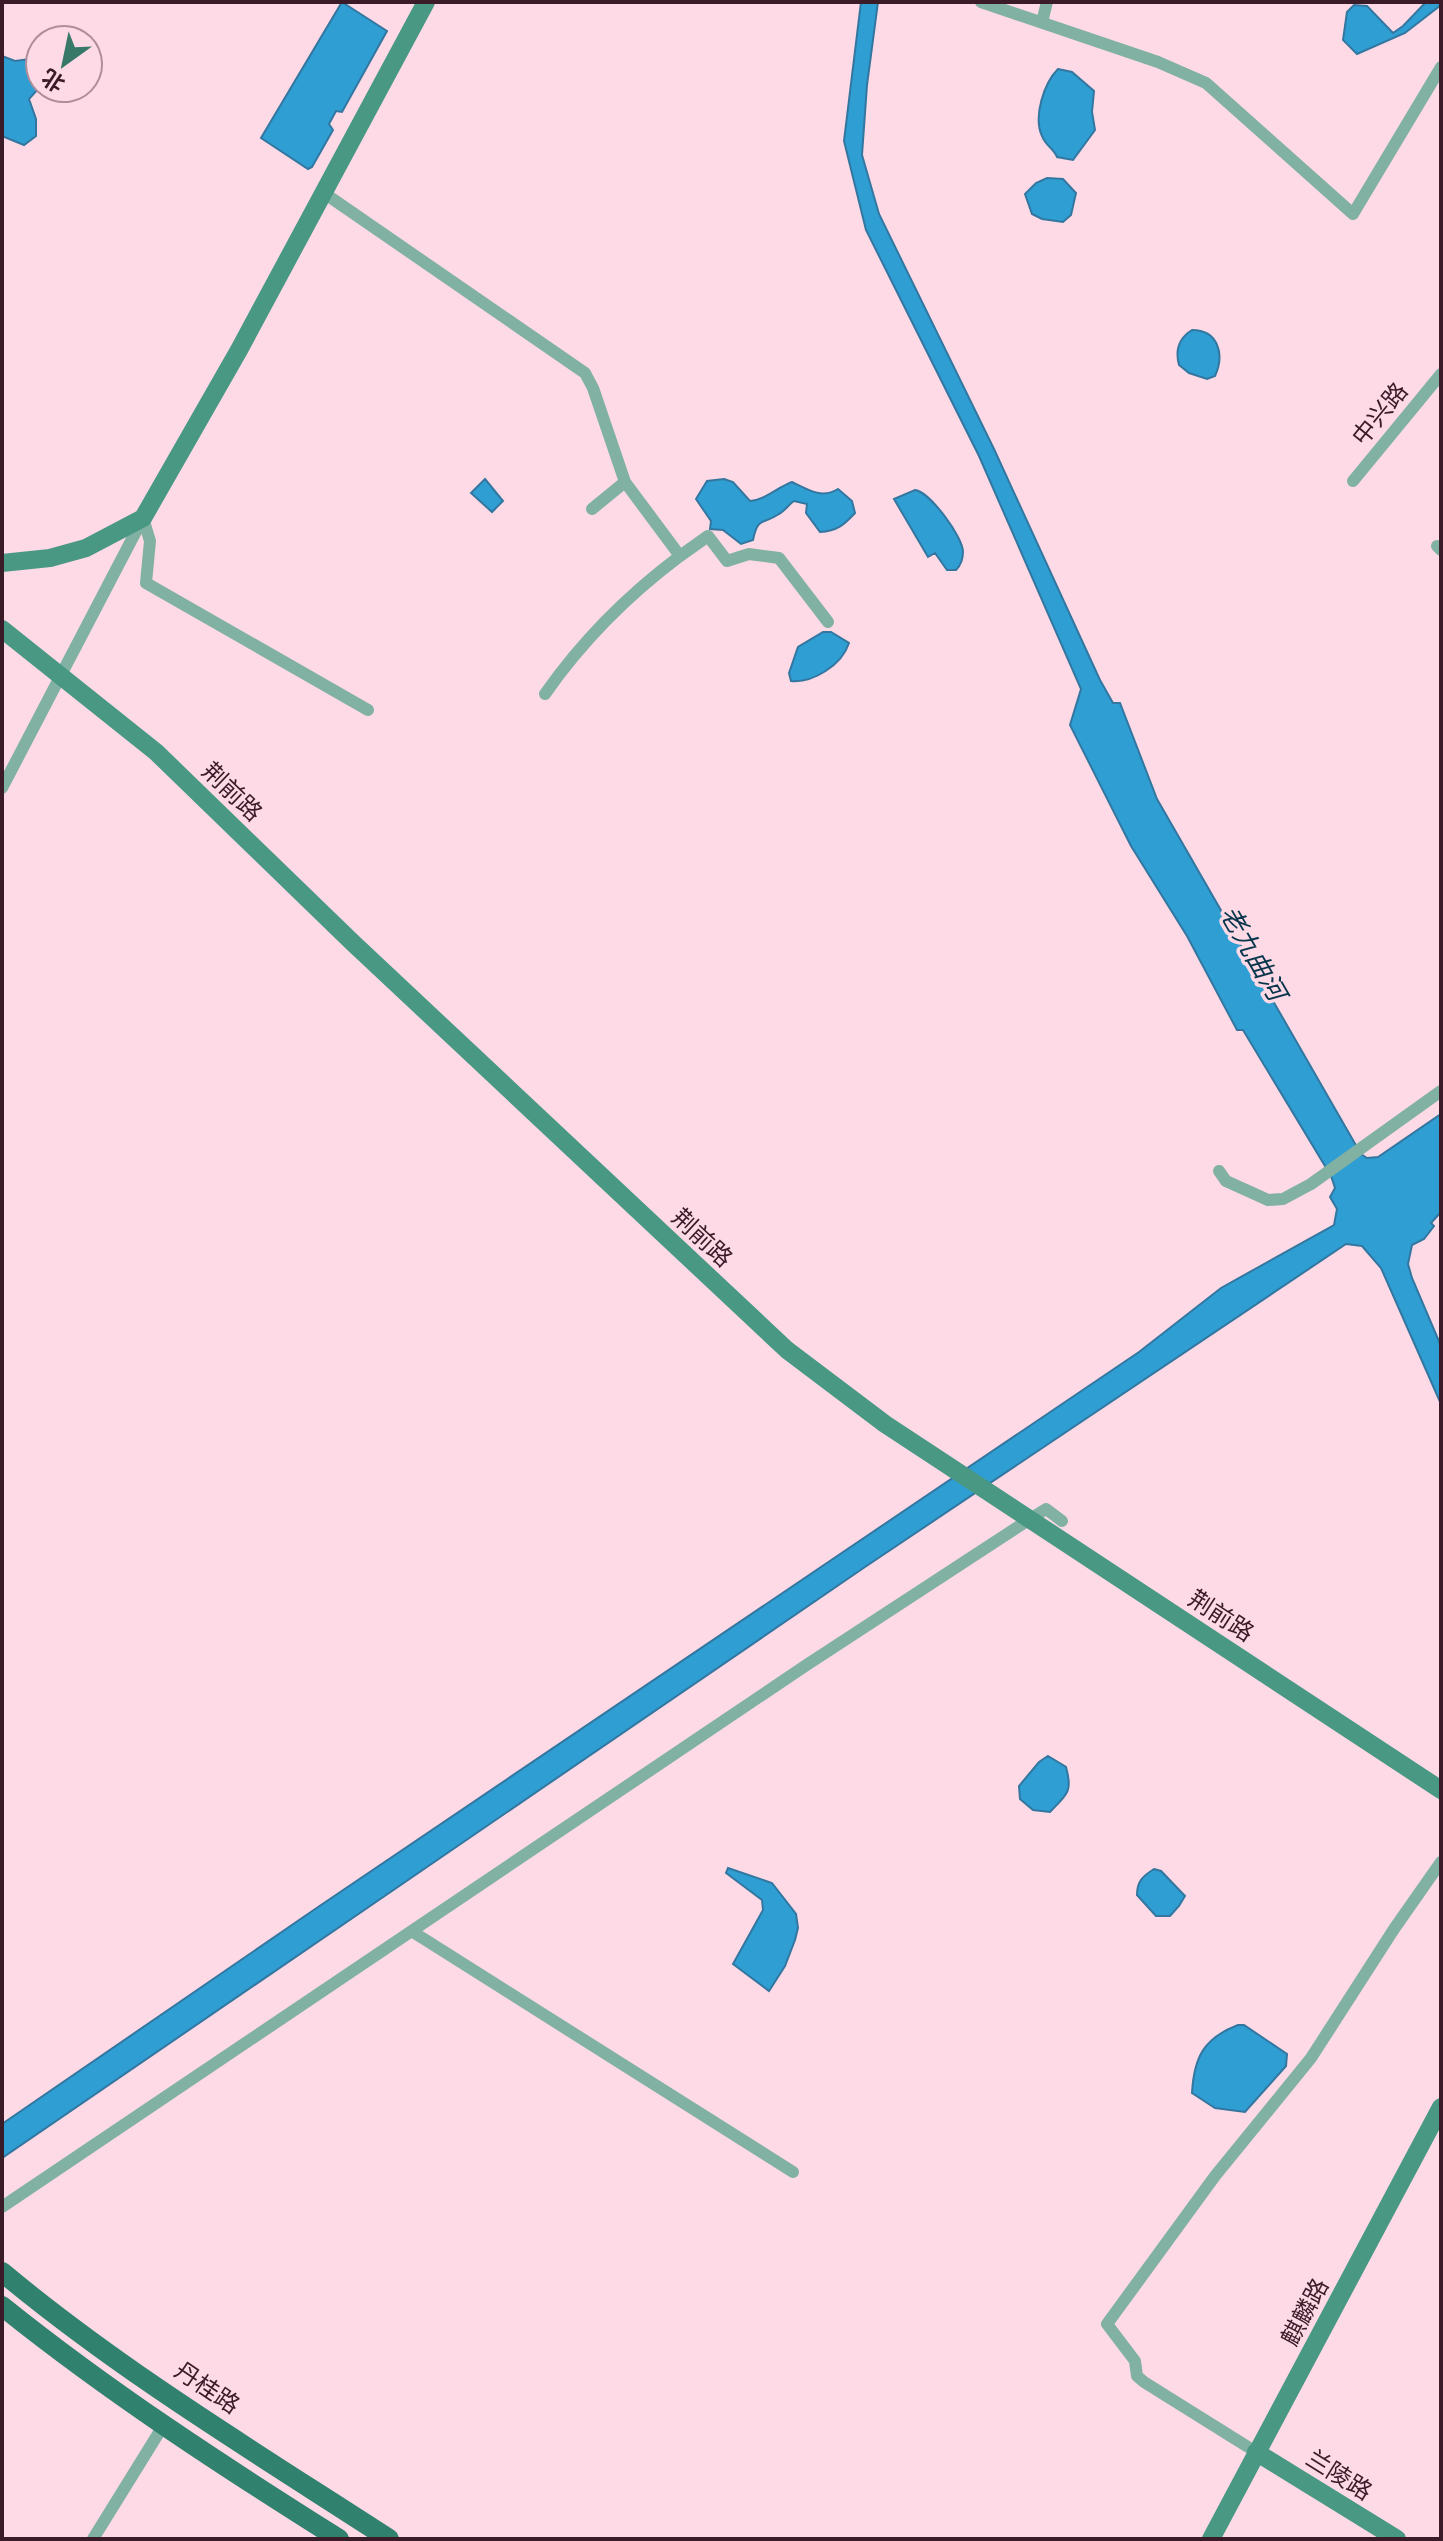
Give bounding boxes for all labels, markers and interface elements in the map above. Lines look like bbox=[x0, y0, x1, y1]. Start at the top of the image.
north arrow bbox=[24, 24, 104, 104]
text: 北 bbox=[37, 63, 70, 97]
street label: 中兴路 bbox=[1346, 377, 1414, 451]
street label: 荆前路 bbox=[196, 757, 268, 828]
water label: 老九曲河 bbox=[1213, 900, 1294, 1010]
street label: 荆前路 bbox=[665, 1203, 738, 1274]
street label: 荆前路 bbox=[1183, 1585, 1259, 1648]
street label: 麒麟路 bbox=[1276, 2274, 1335, 2351]
street label: 丹桂路 bbox=[169, 2356, 245, 2421]
street label: 兰陵路 bbox=[1301, 2444, 1377, 2507]

